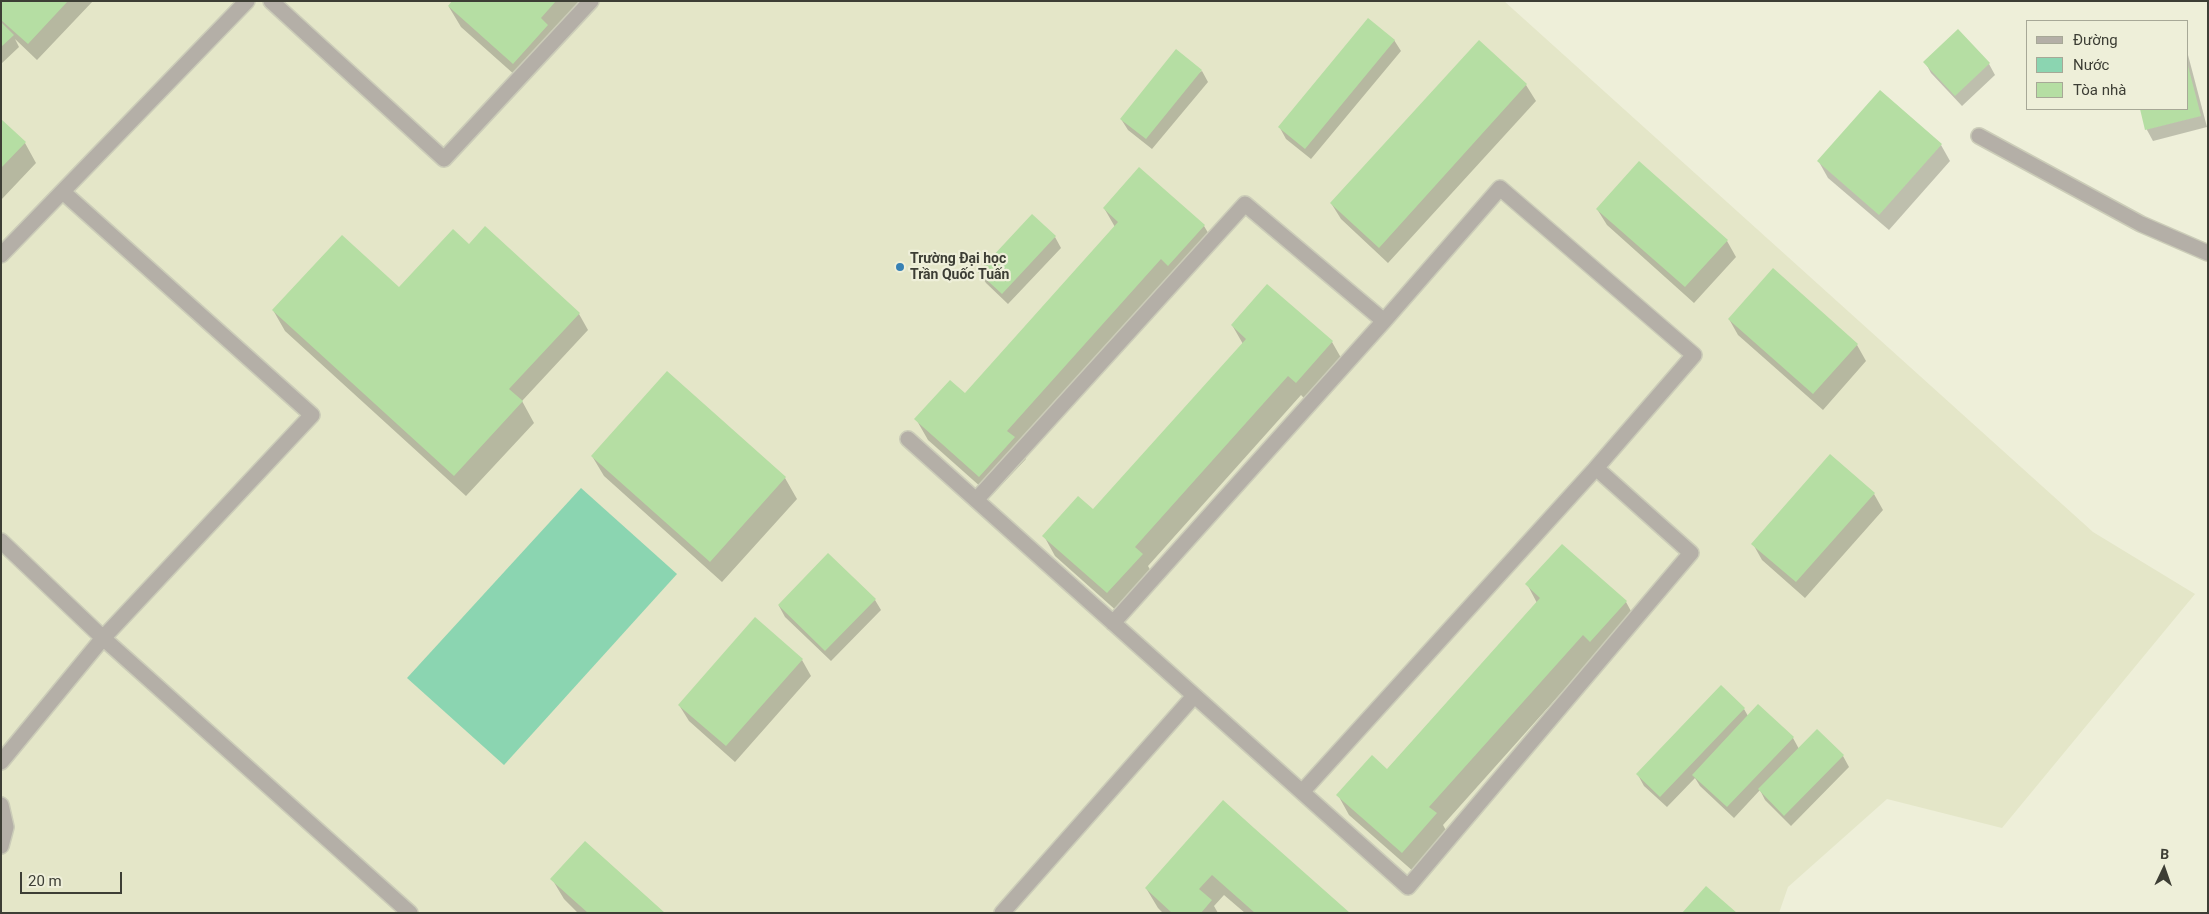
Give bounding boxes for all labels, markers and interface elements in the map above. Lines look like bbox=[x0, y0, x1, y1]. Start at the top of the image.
legend bbox=[2026, 20, 2189, 110]
text: Đường bbox=[2073, 31, 2118, 49]
text: Nước bbox=[2073, 56, 2109, 74]
text: Tòa nhà bbox=[2073, 81, 2126, 99]
place label: Trường Đại học Trần Quốc Tuấn bbox=[910, 251, 1009, 284]
marker: Trường Đại học Trần Quốc Tuấn bbox=[894, 261, 906, 273]
north arrow bbox=[2139, 844, 2189, 894]
text: B bbox=[2160, 846, 2170, 862]
scale bar bbox=[22, 862, 125, 894]
text: 20 m bbox=[28, 872, 62, 890]

